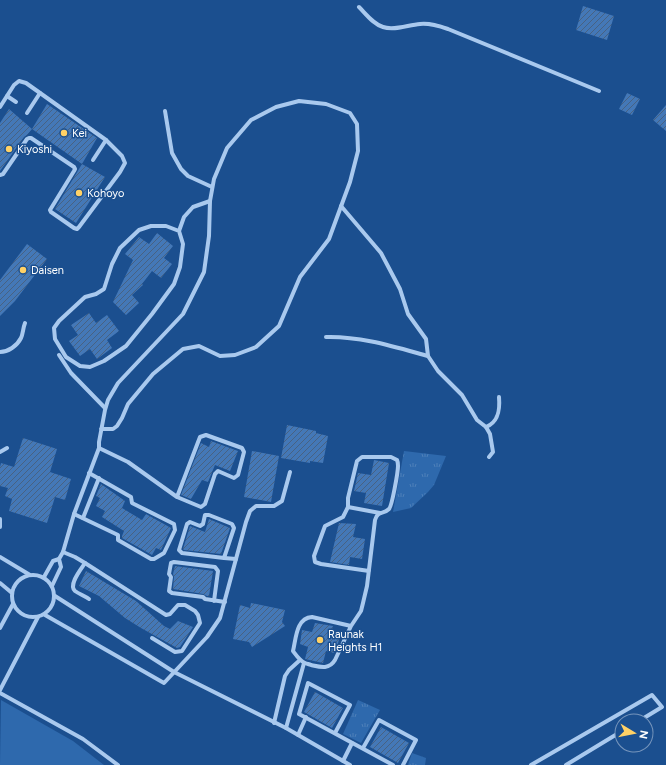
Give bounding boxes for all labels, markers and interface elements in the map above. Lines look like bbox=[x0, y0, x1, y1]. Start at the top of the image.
place label: Kei bbox=[72, 127, 87, 140]
marker: Kei bbox=[59, 128, 69, 138]
place label: Kiyoshi bbox=[17, 143, 52, 156]
marker: Kiyoshi bbox=[4, 144, 14, 154]
place label: Kohoyo bbox=[87, 187, 124, 200]
marker: Kohoyo bbox=[74, 188, 84, 198]
place label: Daisen bbox=[31, 264, 64, 277]
marker: Daisen bbox=[18, 265, 28, 275]
place label: Raunak Heights H1 bbox=[328, 628, 382, 654]
marker: Raunak Heights H1 bbox=[315, 635, 325, 645]
north arrow bbox=[614, 713, 654, 753]
text: N bbox=[636, 729, 650, 740]

